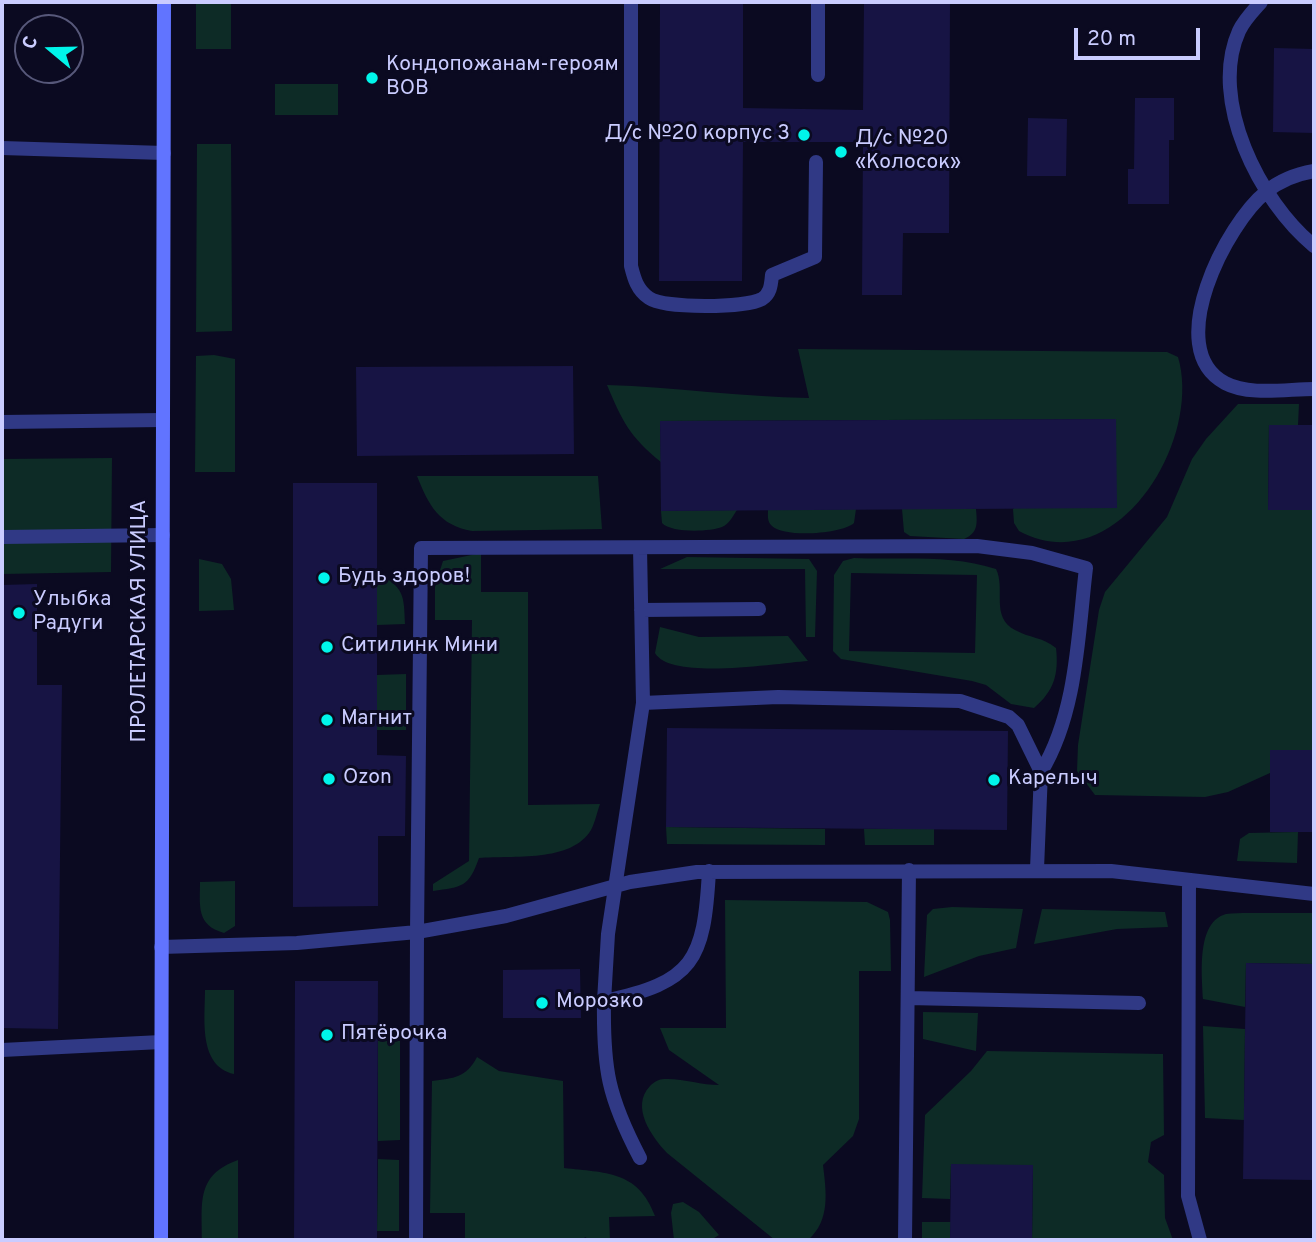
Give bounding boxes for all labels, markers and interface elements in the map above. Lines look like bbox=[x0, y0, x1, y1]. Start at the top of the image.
north arrow bbox=[14, 14, 84, 84]
scale bar bbox=[1078, 14, 1204, 58]
text: 20 m bbox=[1087, 26, 1136, 53]
text: С bbox=[18, 33, 44, 52]
place label: Кондопожанам-героям ВОВ bbox=[386, 53, 619, 103]
marker: Кондопожанам-героям ВОВ bbox=[364, 70, 380, 86]
place label: Д/с №20 корпус 3 bbox=[604, 122, 790, 148]
marker: Д/с №20 корпус 3 bbox=[796, 127, 812, 143]
place label: Д/с №20 «Колосок» bbox=[855, 127, 961, 177]
marker: Д/с №20 «Колосок» bbox=[833, 144, 849, 160]
street label: ПРОЛЕТАРСКАЯ УЛИЦА bbox=[128, 500, 154, 742]
place label: Будь здоров! bbox=[338, 565, 470, 591]
marker: Будь здоров! bbox=[316, 570, 332, 586]
place label: Улыбка Радуги bbox=[33, 588, 111, 638]
marker: Улыбка Радуги bbox=[11, 605, 27, 621]
place label: Ситилинк Мини bbox=[341, 634, 498, 660]
marker: Ситилинк Мини bbox=[319, 639, 335, 655]
place label: Магнит bbox=[341, 707, 412, 733]
marker: Магнит bbox=[319, 712, 335, 728]
place label: Ozon bbox=[343, 766, 392, 792]
place label: Карелыч bbox=[1008, 767, 1098, 793]
marker: Ozon bbox=[321, 771, 337, 787]
marker: Карелыч bbox=[986, 772, 1002, 788]
place label: Морозко bbox=[556, 990, 643, 1016]
marker: Морозко bbox=[534, 995, 550, 1011]
place label: Пятёрочка bbox=[341, 1022, 447, 1048]
marker: Пятёрочка bbox=[319, 1027, 335, 1043]

